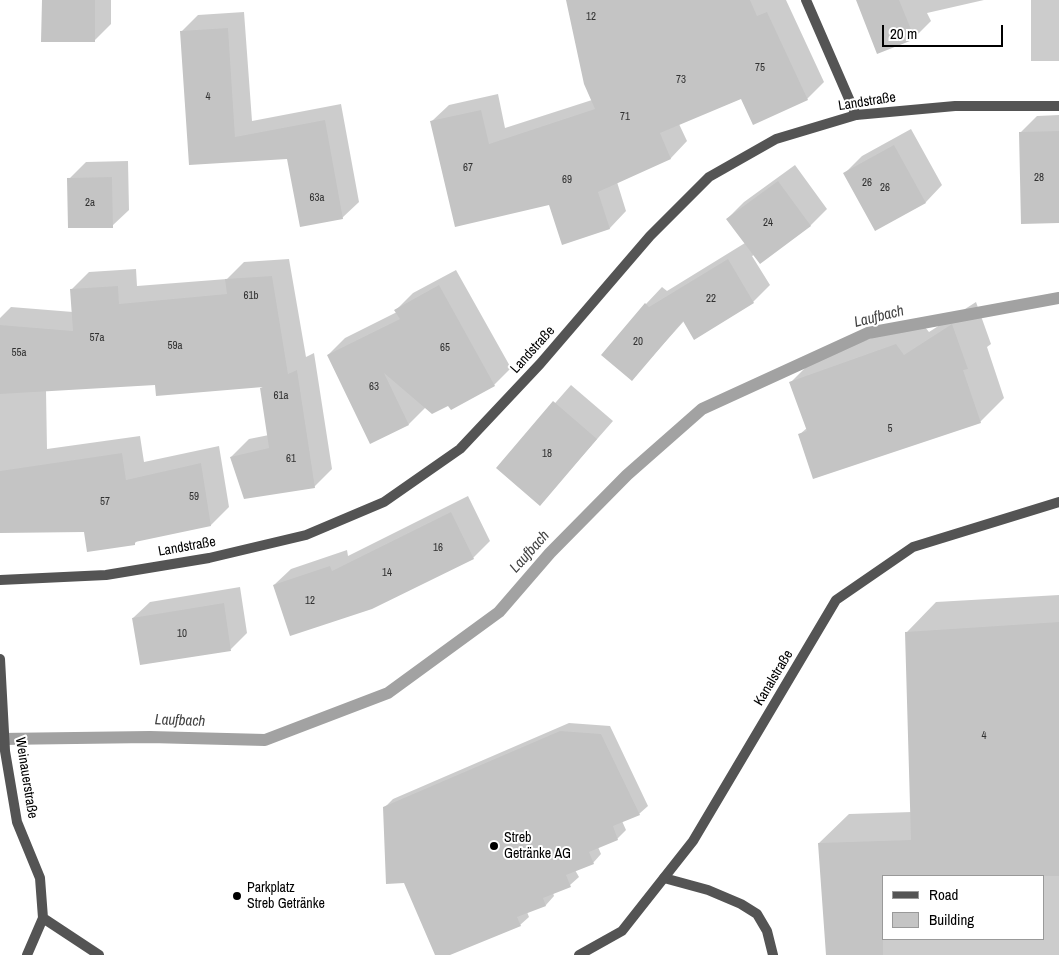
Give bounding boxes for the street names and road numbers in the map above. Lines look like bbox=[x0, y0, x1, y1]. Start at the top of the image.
street label: Landstraße bbox=[837, 89, 897, 115]
street label: Landstraße bbox=[507, 323, 559, 377]
street label: Landstraße bbox=[157, 534, 217, 560]
street label: Kanalstraße bbox=[751, 647, 797, 709]
street label: Weinauerstraße bbox=[11, 736, 41, 820]

